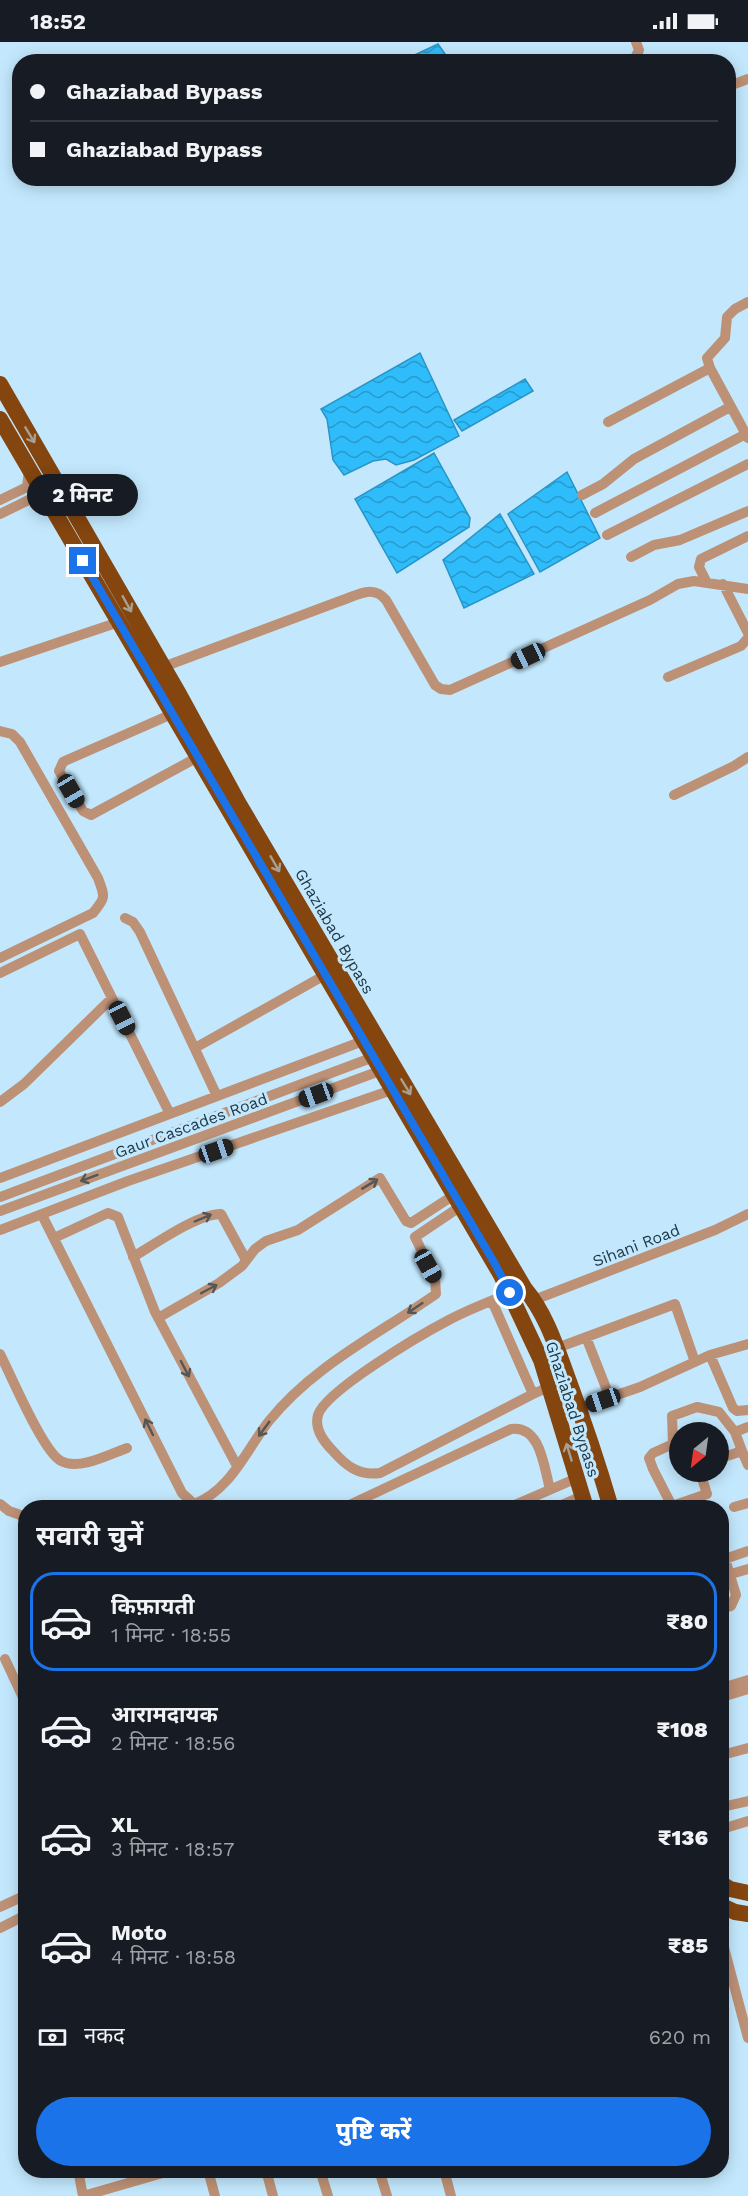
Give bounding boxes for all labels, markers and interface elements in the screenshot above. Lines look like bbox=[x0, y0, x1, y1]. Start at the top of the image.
text: 18:52 bbox=[30, 9, 86, 34]
text: Ghaziabad Bypass bbox=[66, 79, 263, 104]
text: Ghaziabad Bypass bbox=[66, 137, 263, 162]
one-way arrow bbox=[24, 426, 36, 443]
callout: 2 मिनट bbox=[28, 474, 138, 516]
text: 2 मिनट bbox=[52, 483, 113, 507]
route end bbox=[69, 547, 96, 574]
one-way arrow bbox=[121, 595, 133, 612]
car bbox=[508, 640, 548, 672]
car bbox=[54, 771, 88, 811]
one-way arrow bbox=[270, 855, 282, 872]
street label: Ghaziabad Bypass bbox=[291, 865, 378, 997]
car bbox=[106, 998, 138, 1038]
one-way arrow bbox=[400, 1078, 412, 1095]
car bbox=[296, 1080, 336, 1110]
street label: Gaur Cascades Road bbox=[112, 1089, 270, 1162]
car bbox=[196, 1137, 236, 1165]
one-way arrow bbox=[81, 1173, 99, 1184]
one-way arrow bbox=[361, 1177, 378, 1189]
one-way arrow bbox=[193, 1212, 212, 1223]
street label: Sihani Road bbox=[590, 1220, 683, 1271]
car bbox=[411, 1246, 445, 1286]
route start bbox=[496, 1279, 523, 1306]
one-way arrow bbox=[199, 1283, 217, 1294]
one-way arrow bbox=[407, 1302, 424, 1315]
street label: Ghaziabad Bypass bbox=[542, 1339, 603, 1479]
one-way arrow bbox=[179, 1360, 191, 1377]
car bbox=[583, 1386, 623, 1414]
one-way arrow bbox=[143, 1419, 155, 1436]
one-way arrow bbox=[257, 1420, 270, 1436]
north arrow bbox=[669, 1422, 729, 1482]
map controls bbox=[669, 1422, 729, 1482]
one-way arrow bbox=[563, 1442, 574, 1461]
text: सवारी चुनें bbox=[36, 1520, 143, 1552]
text: किफ़ायती bbox=[111, 1594, 195, 1619]
icon: car bbox=[39, 1595, 93, 1649]
text: ₹80 bbox=[666, 1609, 708, 1634]
text: 1 मिनट · 18:55 bbox=[111, 1623, 231, 1647]
text: आरामदायक bbox=[111, 1702, 218, 1727]
icon: car bbox=[39, 1703, 93, 1757]
text: ₹108 bbox=[656, 1717, 708, 1742]
text: 2 मिनट · 18:56 bbox=[111, 1731, 235, 1755]
icon: car bbox=[39, 1811, 93, 1865]
text: XL bbox=[111, 1812, 139, 1837]
text: ₹136 bbox=[658, 1825, 708, 1850]
text: 3 मिनट · 18:57 bbox=[111, 1837, 234, 1861]
icon: car bbox=[39, 1919, 93, 1973]
text: Moto bbox=[111, 1920, 167, 1945]
text: ₹85 bbox=[668, 1933, 708, 1958]
text: 4 मिनट · 18:58 bbox=[111, 1945, 236, 1969]
icon: cash bbox=[36, 2021, 69, 2054]
text: नकद bbox=[84, 2023, 125, 2048]
text: 620 m bbox=[649, 2025, 711, 2049]
button: पुष्टि करें bbox=[36, 2097, 711, 2166]

